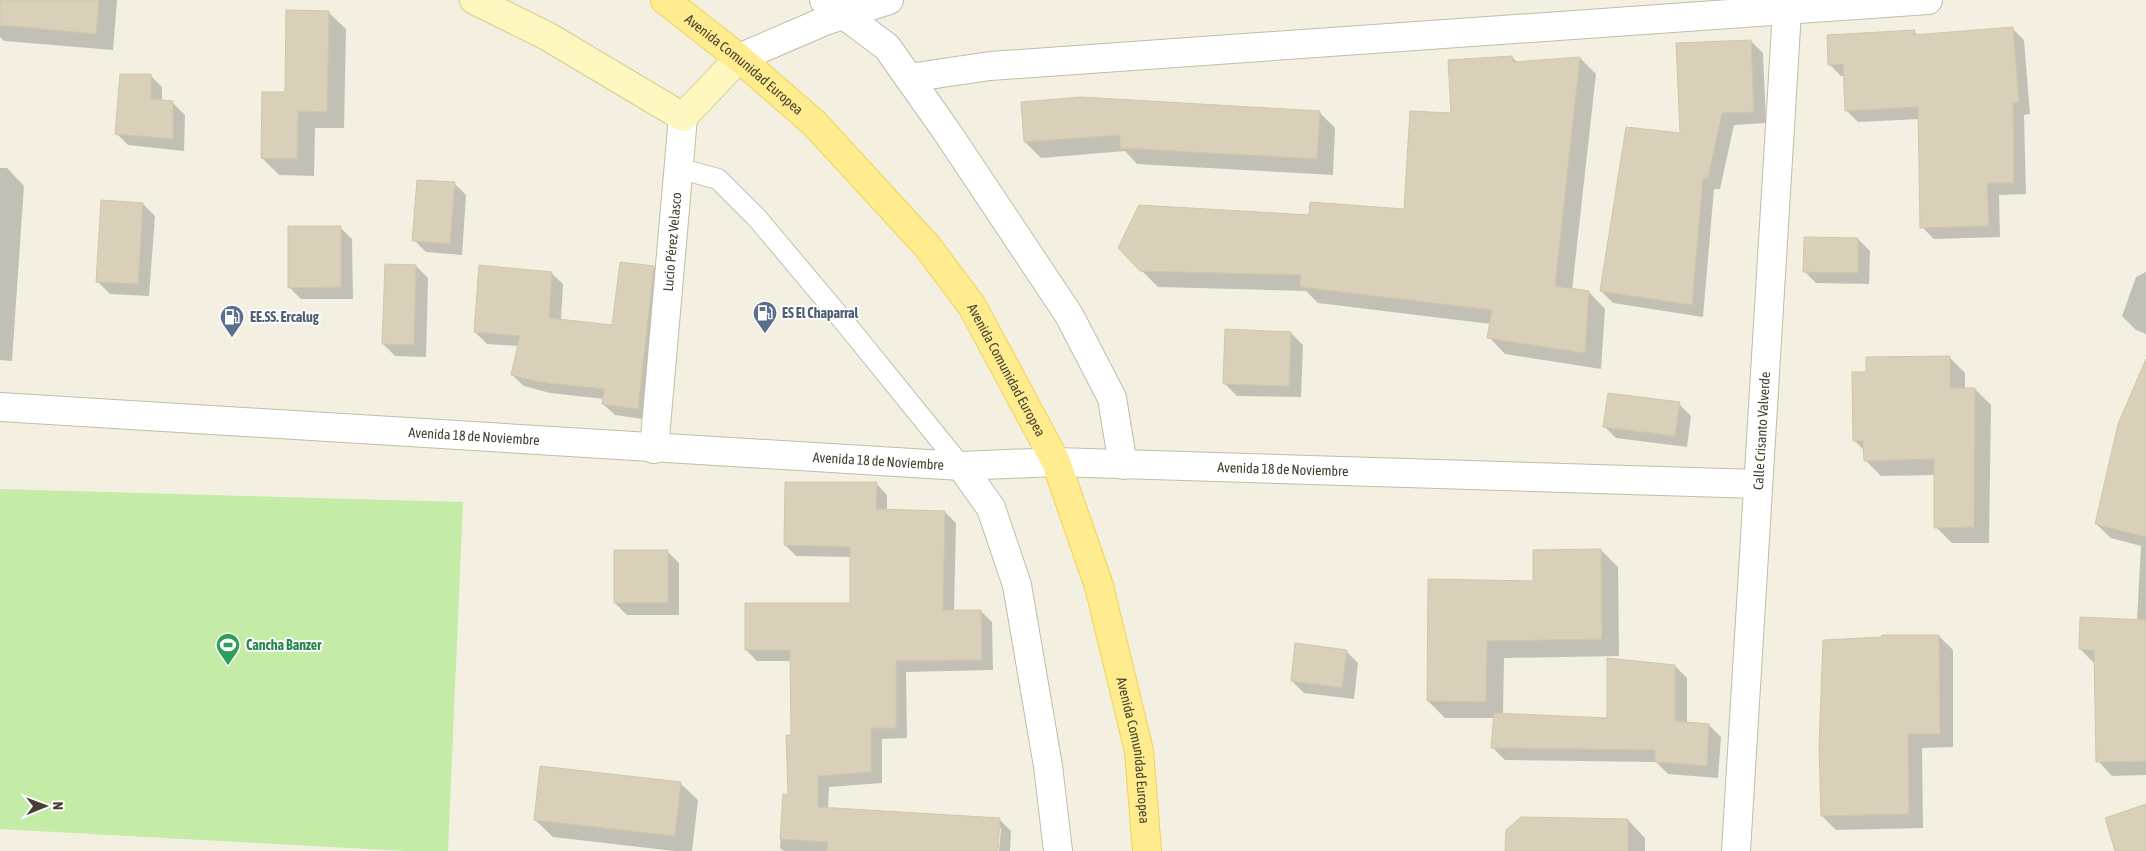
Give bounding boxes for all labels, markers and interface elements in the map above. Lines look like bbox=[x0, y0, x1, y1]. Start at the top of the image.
street label: Avenida Comunidad Europea bbox=[682, 11, 806, 118]
street label: Lucio Pérez Velasco bbox=[660, 192, 684, 292]
fuel station icon: ES El Chaparral bbox=[752, 300, 778, 334]
street label: Avenida Comunidad Europea bbox=[964, 301, 1049, 439]
fuel station icon: EE.SS. Ercalug bbox=[219, 304, 245, 338]
place label: ES El Chaparral bbox=[782, 305, 859, 321]
place label: EE.SS. Ercalug bbox=[250, 309, 320, 325]
street label: Calle Crisanto Valverde bbox=[1750, 371, 1773, 490]
street label: Avenida 18 de Noviembre bbox=[408, 424, 540, 448]
street label: Avenida 18 de Noviembre bbox=[812, 449, 944, 473]
street label: Avenida 18 de Noviembre bbox=[1217, 459, 1349, 479]
sports icon: Cancha Banzer bbox=[215, 632, 241, 666]
place label: Cancha Banzer bbox=[246, 637, 322, 653]
street label: Avenida Comunidad Europea bbox=[1113, 676, 1153, 824]
north arrow bbox=[20, 781, 70, 831]
text: N bbox=[50, 802, 66, 810]

